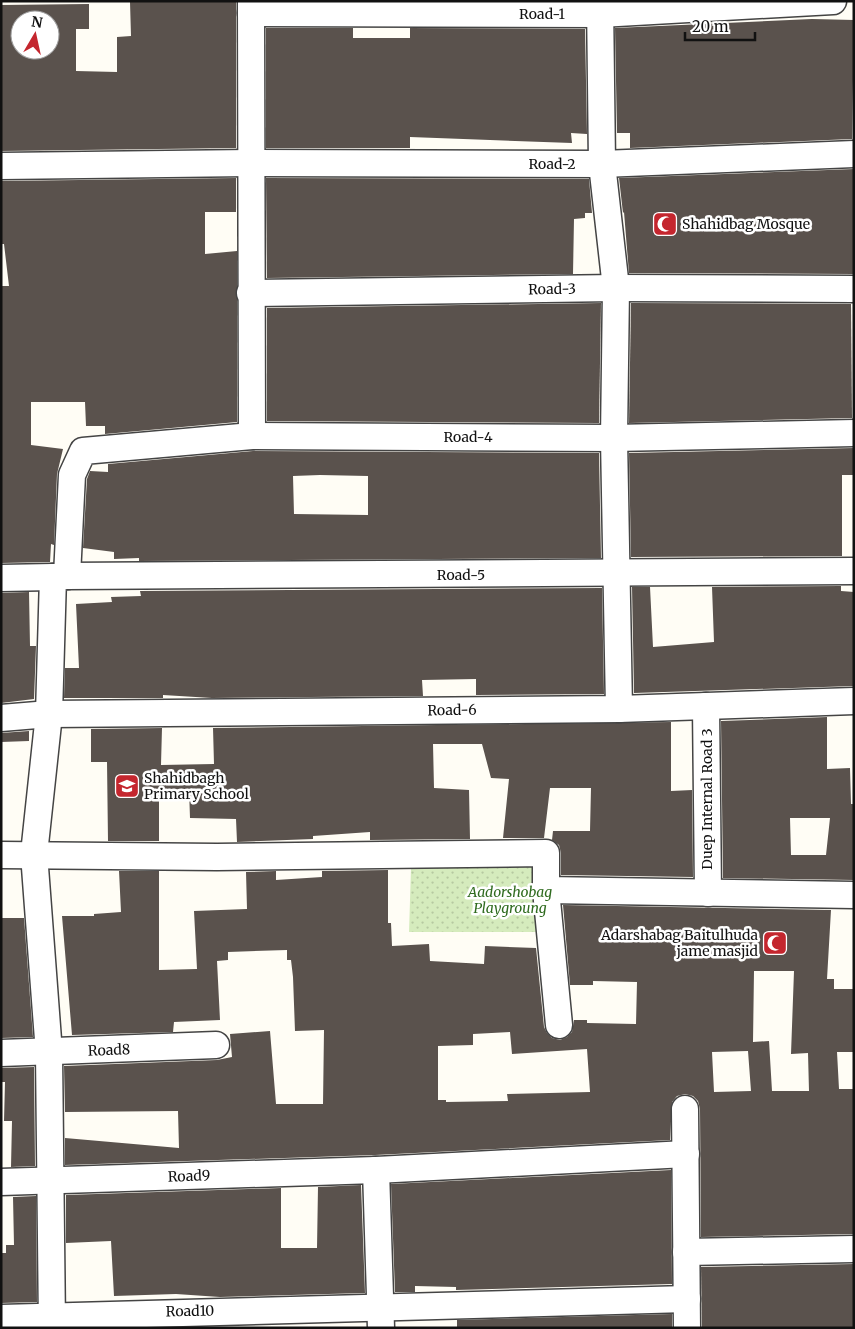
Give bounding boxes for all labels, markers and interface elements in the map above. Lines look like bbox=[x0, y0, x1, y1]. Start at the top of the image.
street label: Road-1 bbox=[519, 5, 565, 23]
north arrow bbox=[10, 10, 60, 60]
scale bar bbox=[685, 10, 755, 42]
text: N bbox=[30, 12, 44, 32]
text: 20 m bbox=[692, 17, 729, 36]
street label: Road-2 bbox=[528, 155, 576, 173]
mosque icon: Shahidbag Mosque bbox=[652, 211, 678, 237]
place label: Shahidbag Mosque bbox=[682, 215, 810, 233]
street label: Road-3 bbox=[528, 280, 576, 298]
street label: Road-4 bbox=[443, 428, 493, 446]
street label: Road-5 bbox=[437, 566, 485, 584]
street label: Road-6 bbox=[427, 701, 477, 719]
street label: Duep Internal Road 3 bbox=[698, 728, 716, 870]
place label: Shahidbagh Primary School bbox=[144, 769, 249, 803]
school or university icon: Shahidbagh Primary School bbox=[114, 773, 140, 799]
park label: Aadorshobag Playgroung bbox=[467, 883, 552, 917]
place label: Adarshabag Baitulhuda jame masjid bbox=[600, 926, 759, 960]
mosque icon: Adarshabag Baitulhuda jame masjid bbox=[762, 930, 788, 956]
street label: Road8 bbox=[88, 1040, 130, 1060]
street label: Road9 bbox=[167, 1166, 211, 1186]
street label: Road10 bbox=[166, 1302, 214, 1320]

